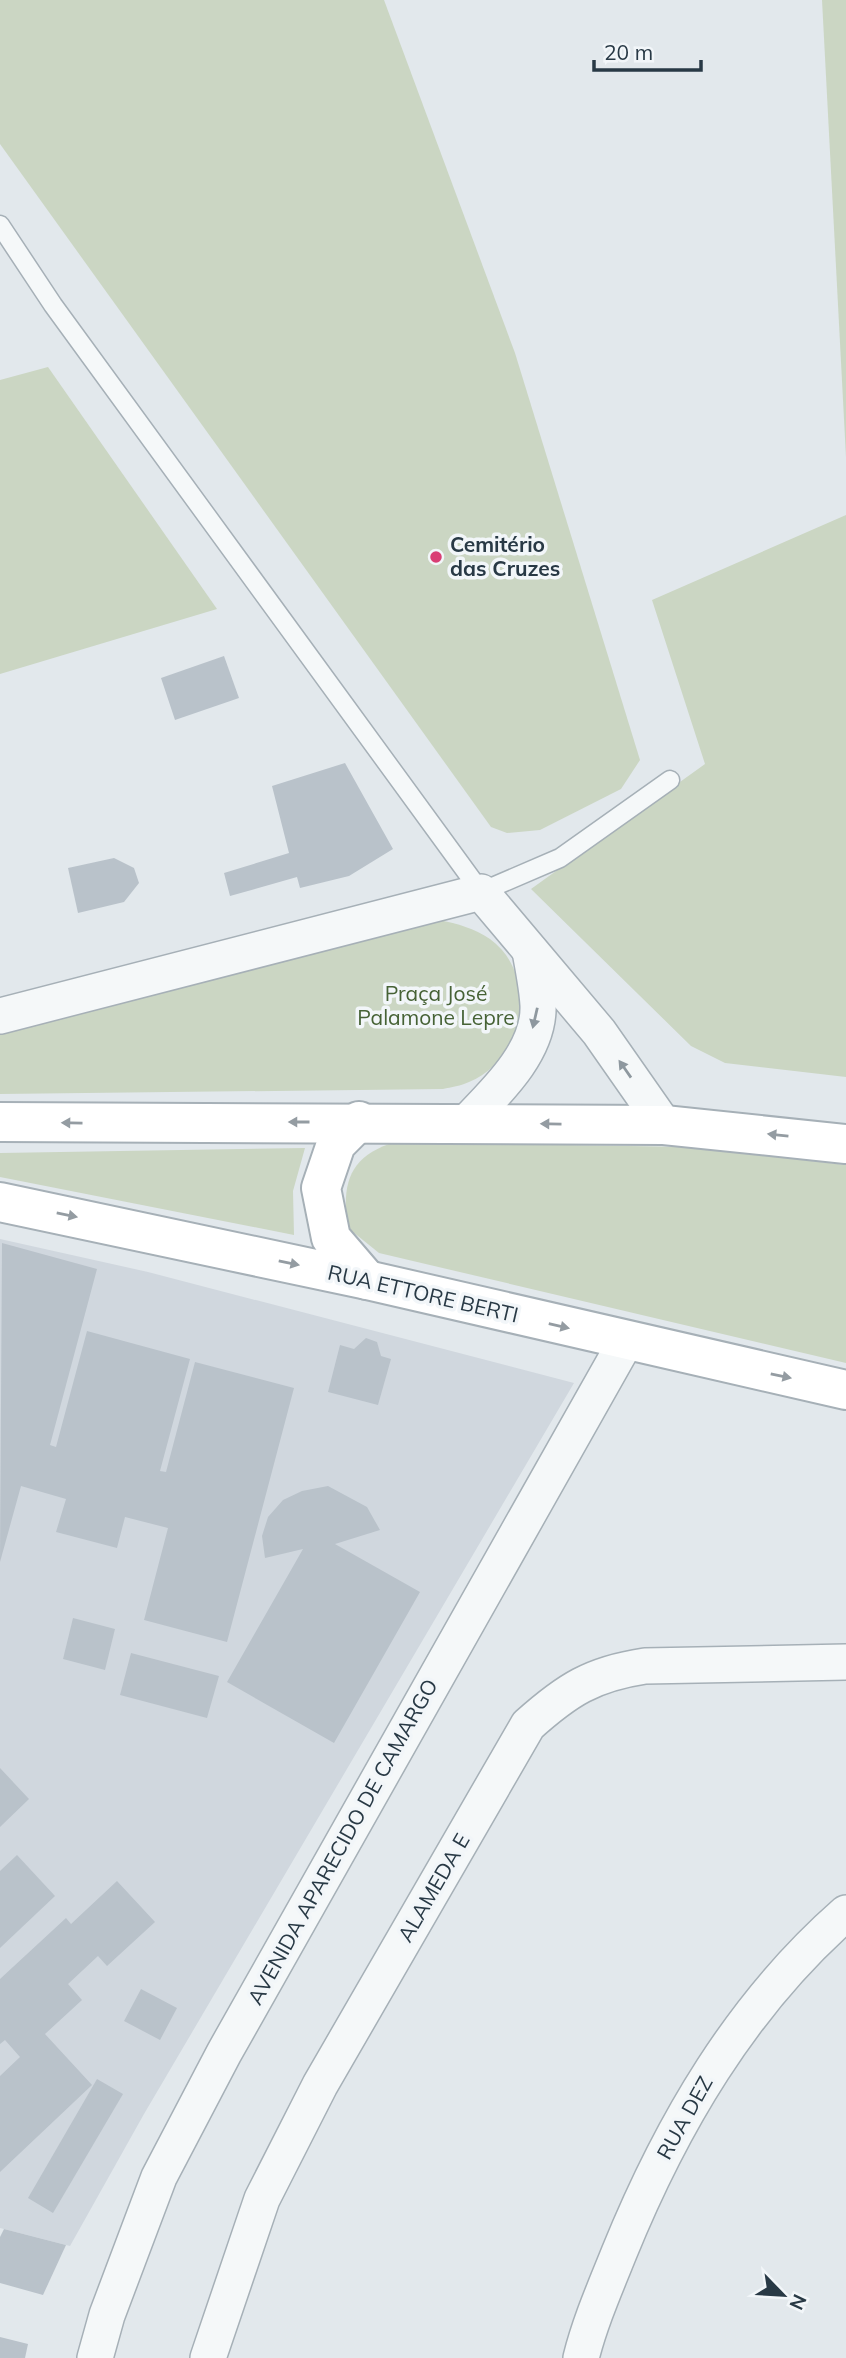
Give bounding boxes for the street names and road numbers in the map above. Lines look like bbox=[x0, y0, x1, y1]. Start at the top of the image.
street label: RUA ETTORE BERTI bbox=[325, 1258, 521, 1328]
street label: AVENIDA APARECIDO DE CAMARGO bbox=[242, 1674, 443, 2009]
street label: ALAMEDA E bbox=[392, 1829, 475, 1946]
street label: RUA DEZ bbox=[651, 2071, 718, 2164]

